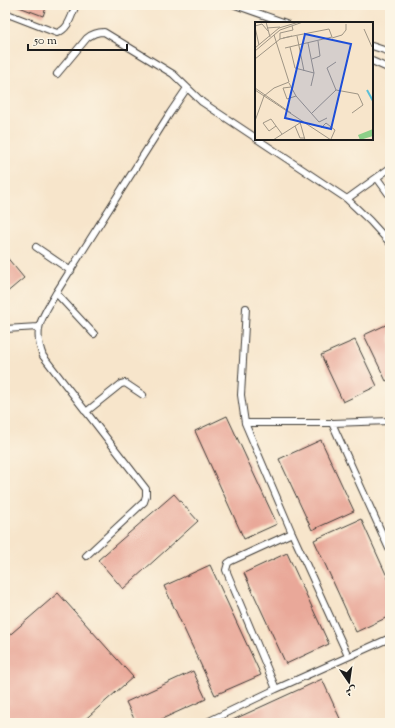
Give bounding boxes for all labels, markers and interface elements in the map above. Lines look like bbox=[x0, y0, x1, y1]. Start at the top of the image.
inset map bbox=[255, 22, 373, 140]
scale bar bbox=[28, 26, 127, 52]
text: 50 m bbox=[33, 32, 57, 50]
north arrow bbox=[329, 662, 369, 702]
text: ش bbox=[344, 682, 358, 700]

